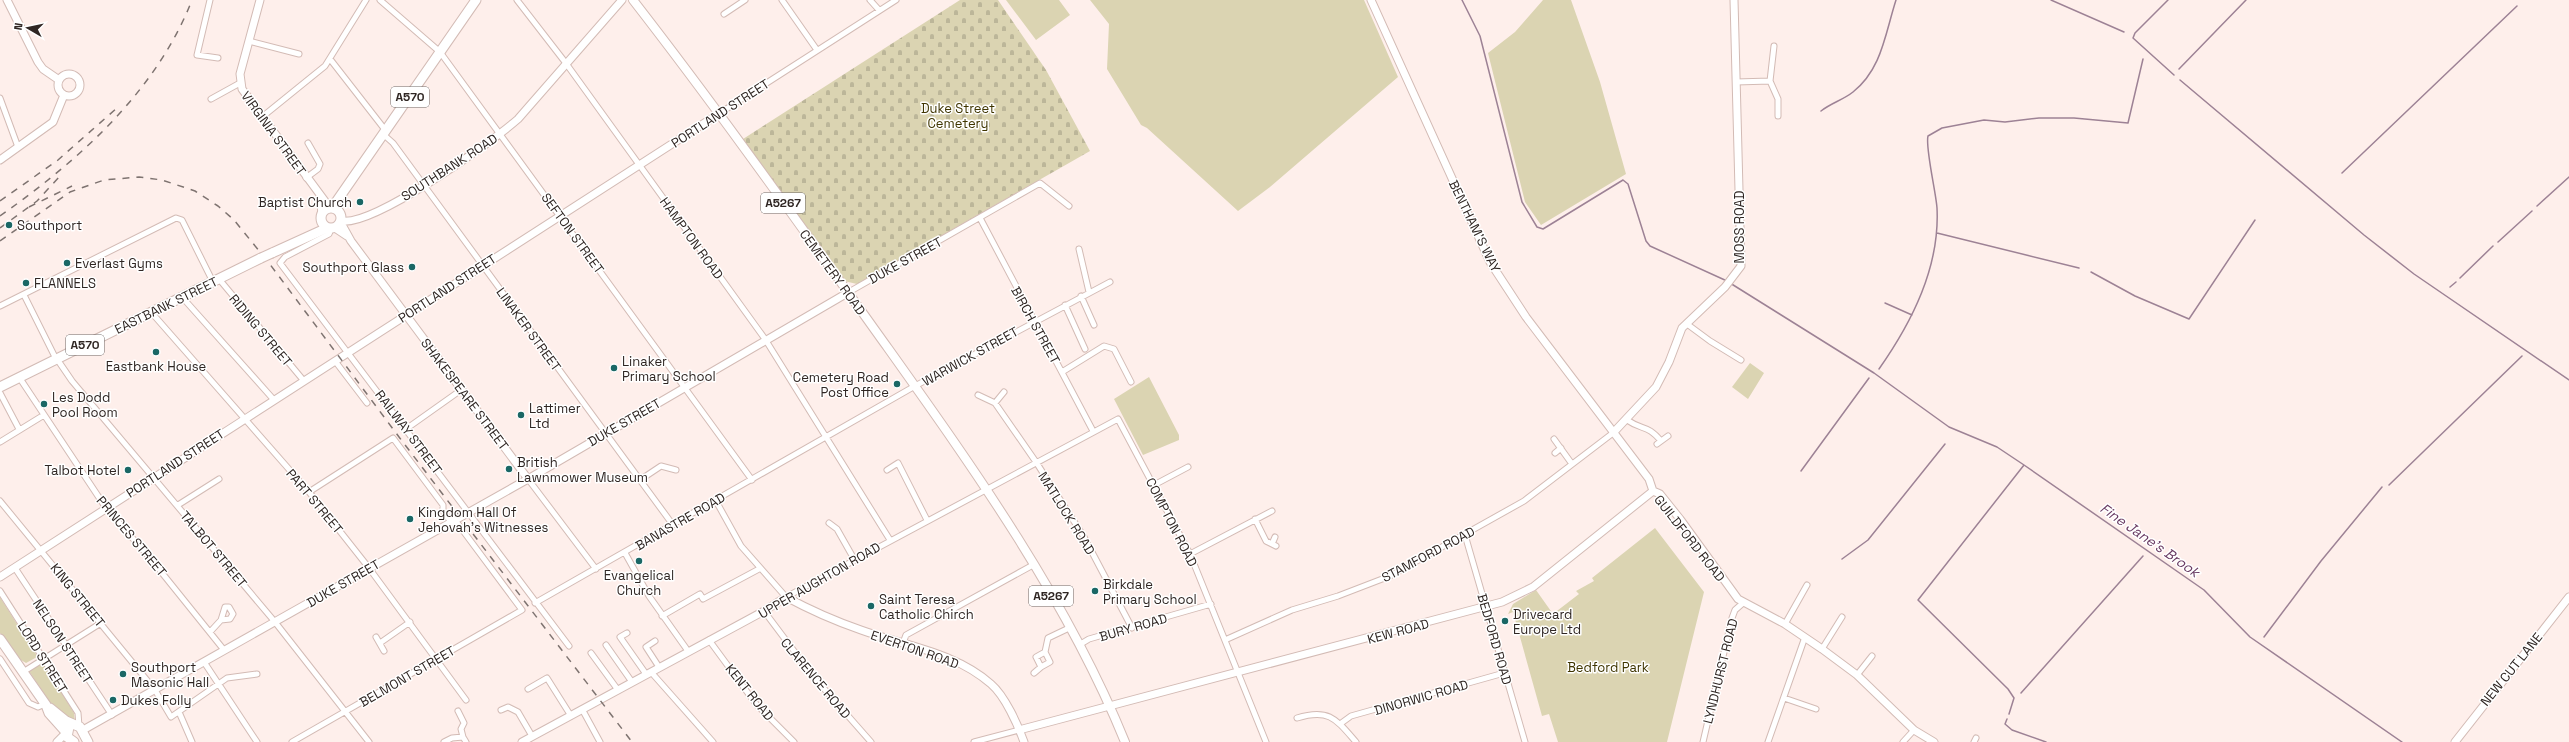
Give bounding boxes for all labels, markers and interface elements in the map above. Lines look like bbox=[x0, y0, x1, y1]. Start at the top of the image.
north arrow bbox=[8, 8, 48, 48]
text: N bbox=[11, 22, 26, 31]
street label: PORTLAND STREET bbox=[668, 75, 773, 152]
road number: A570 bbox=[391, 87, 429, 107]
street label: VIRGINIA STREET bbox=[237, 88, 310, 179]
park label: Duke Street Cemetery bbox=[921, 100, 995, 132]
street label: SOUTHBANK ROAD bbox=[398, 130, 501, 205]
street label: BENTHAM'S WAY bbox=[1445, 177, 1504, 275]
street label: SEFTON STREET bbox=[538, 189, 608, 277]
street label: MOSS ROAD bbox=[1731, 191, 1748, 263]
road number: A5267 bbox=[761, 193, 805, 213]
place label: Baptist Church bbox=[258, 194, 352, 211]
street label: HAMPTON ROAD bbox=[656, 194, 727, 283]
marker: Baptist Church bbox=[355, 197, 365, 207]
place label: Southport bbox=[17, 217, 82, 234]
marker: Southport bbox=[4, 220, 14, 230]
street label: CEMETERY ROAD bbox=[796, 226, 869, 319]
street label: DUKE STREET bbox=[865, 233, 945, 288]
street label: PORTLAND STREET bbox=[395, 250, 500, 327]
place label: Everlast Gyms bbox=[75, 255, 163, 272]
marker: Everlast Gyms bbox=[62, 258, 72, 268]
place label: Southport Glass bbox=[303, 259, 404, 276]
marker: Southport Glass bbox=[407, 262, 417, 272]
street label: EASTBANK STREET bbox=[112, 273, 221, 338]
place label: FLANNELS bbox=[34, 275, 96, 292]
marker: FLANNELS bbox=[21, 278, 31, 288]
street label: LINAKER STREET bbox=[492, 284, 565, 375]
street label: BIRCH STREET bbox=[1007, 284, 1064, 367]
street label: RIDING STREET bbox=[225, 291, 296, 370]
street label: WARWICK STREET bbox=[919, 323, 1022, 390]
road number: A570 bbox=[66, 335, 104, 355]
street label: SHAKESPEARE STREET bbox=[417, 335, 512, 454]
marker: Eastbank House bbox=[151, 347, 161, 357]
place label: Linaker Primary School bbox=[622, 353, 716, 385]
place label: Eastbank House bbox=[106, 358, 206, 375]
marker: Linaker Primary School bbox=[609, 363, 619, 373]
place label: Cemetery Road Post Office bbox=[793, 369, 889, 401]
marker: Cemetery Road Post Office bbox=[892, 379, 902, 389]
street label: RAILWAY STREET bbox=[371, 387, 446, 478]
place label: Les Dodd Pool Room bbox=[52, 389, 118, 421]
street label: DUKE STREET bbox=[585, 395, 664, 450]
marker: Les Dodd Pool Room bbox=[39, 399, 49, 409]
place label: Lattimer Ltd bbox=[529, 400, 581, 432]
marker: Lattimer Ltd bbox=[516, 410, 526, 420]
street label: PORTLAND STREET bbox=[123, 425, 228, 502]
place label: British Lawnmower Museum bbox=[517, 454, 648, 486]
place label: Talbot Hotel bbox=[44, 462, 120, 479]
marker: British Lawnmower Museum bbox=[504, 464, 514, 474]
marker: Talbot Hotel bbox=[123, 465, 133, 475]
street label: PART STREET bbox=[282, 465, 347, 538]
street label: MATLOCK ROAD bbox=[1034, 469, 1099, 558]
street label: COMPTON ROAD bbox=[1142, 475, 1201, 570]
street label: BANASTRE ROAD bbox=[632, 489, 728, 554]
street label: PRINCES STREET bbox=[93, 492, 171, 581]
street label: GUILDFORD ROAD bbox=[1650, 492, 1729, 585]
water label: Fine Jane's Brook bbox=[2097, 499, 2204, 582]
place label: Kingdom Hall Of Jehovah's Witnesses bbox=[418, 504, 549, 536]
street label: TALBOT STREET bbox=[177, 507, 251, 592]
marker: Kingdom Hall Of Jehovah's Witnesses bbox=[405, 514, 415, 524]
street label: STAMFORD ROAD bbox=[1379, 523, 1478, 586]
street label: UPPER AUGHTON ROAD bbox=[755, 539, 883, 622]
street label: DUKE STREET bbox=[304, 556, 383, 611]
marker: Evangelical Church bbox=[634, 556, 644, 566]
street label: KING STREET bbox=[47, 560, 109, 631]
place label: Evangelical Church bbox=[604, 567, 674, 599]
place label: Birkdale Primary School bbox=[1103, 576, 1197, 608]
road number: A5267 bbox=[1029, 586, 1073, 606]
marker: Birkdale Primary School bbox=[1090, 586, 1100, 596]
place label: Saint Teresa Catholic Chirch bbox=[879, 591, 974, 623]
street label: BEDFORD ROAD bbox=[1473, 592, 1516, 687]
street label: NELSON STREET bbox=[29, 596, 96, 687]
marker: Saint Teresa Catholic Chirch bbox=[866, 601, 876, 611]
place label: Drivecard Europe Ltd bbox=[1513, 606, 1581, 638]
street label: BURY ROAD bbox=[1097, 610, 1169, 645]
street label: KEW ROAD bbox=[1365, 615, 1431, 648]
marker: Drivecard Europe Ltd bbox=[1500, 616, 1510, 626]
street label: LYNDHURST ROAD bbox=[1699, 617, 1742, 726]
street label: LORD STREET bbox=[14, 618, 72, 697]
street label: EVERTON ROAD bbox=[868, 626, 961, 673]
street label: NEW CUT LANE bbox=[2477, 629, 2546, 709]
street label: CLARENCE ROAD bbox=[777, 634, 854, 722]
street label: BELMONT STREET bbox=[356, 642, 459, 711]
place label: Southport Masonic Hall bbox=[131, 659, 209, 691]
park label: Bedford Park bbox=[1567, 659, 1649, 676]
street label: KENT ROAD bbox=[722, 660, 778, 724]
marker: Southport Masonic Hall bbox=[118, 669, 128, 679]
street label: DINORWIC ROAD bbox=[1372, 676, 1470, 719]
place label: Dukes Folly bbox=[121, 692, 191, 709]
marker: Dukes Folly bbox=[108, 695, 118, 705]

